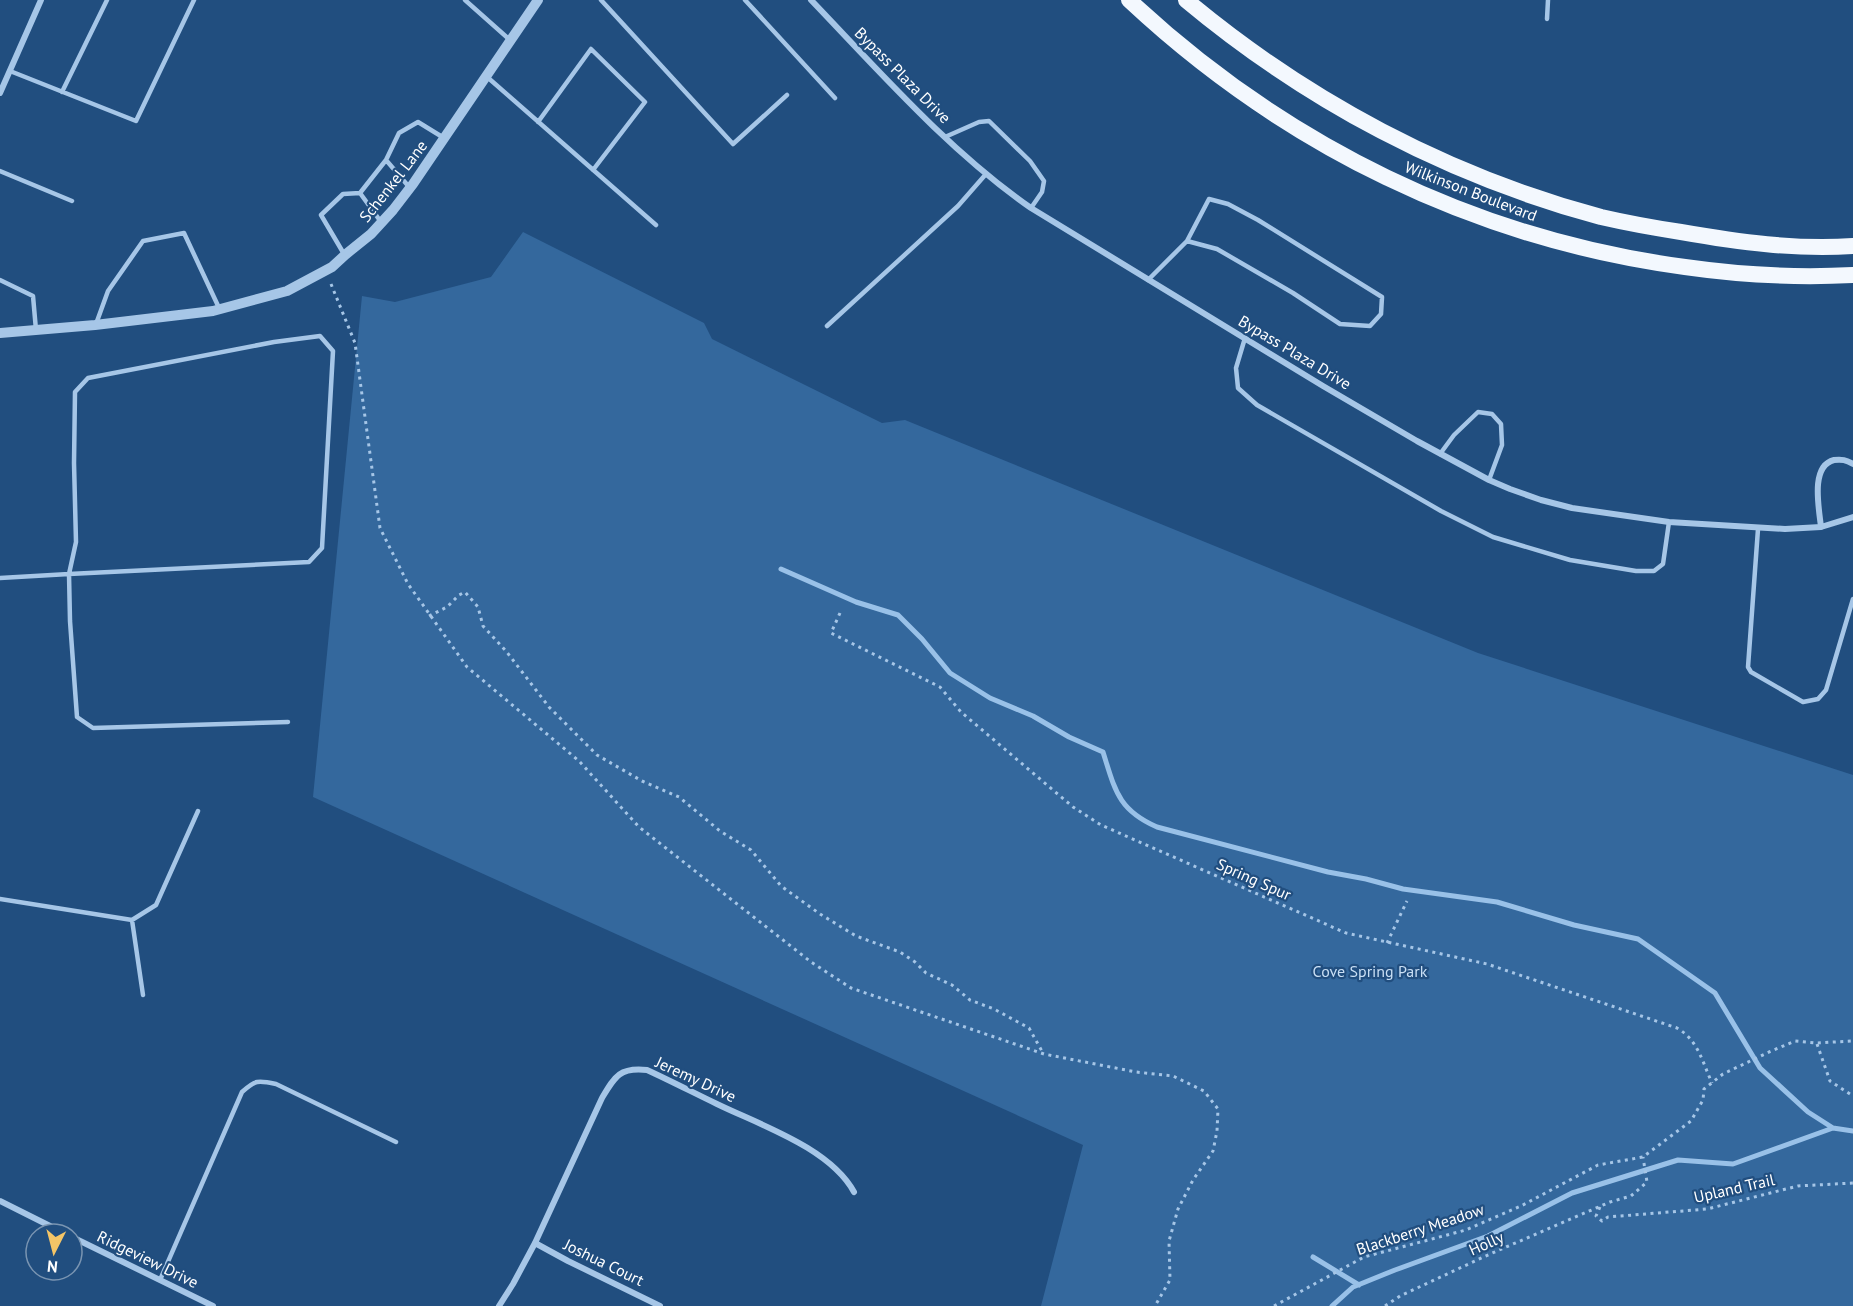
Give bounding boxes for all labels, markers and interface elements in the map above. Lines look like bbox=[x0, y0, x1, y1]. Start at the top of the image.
street label: Bypass Plaza Drive bbox=[851, 23, 955, 127]
street label: Schenkel Lane bbox=[355, 136, 431, 226]
street label: Wilkinson Boulevard bbox=[1402, 157, 1540, 225]
street label: Bypass Plaza Drive bbox=[1235, 310, 1355, 394]
street label: Spring Spur bbox=[1214, 854, 1295, 905]
park label: Cove Spring Park bbox=[1313, 961, 1428, 981]
street label: Jeremy Drive bbox=[652, 1051, 739, 1106]
street label: Upland Trail bbox=[1692, 1169, 1777, 1207]
street label: Blackberry Meadow bbox=[1354, 1199, 1487, 1259]
north arrow bbox=[24, 1222, 84, 1282]
street label: Ridgeview Drive bbox=[94, 1226, 202, 1292]
street label: Holly bbox=[1465, 1226, 1507, 1259]
street label: Joshua Court bbox=[560, 1234, 648, 1290]
text: N bbox=[46, 1256, 59, 1277]

